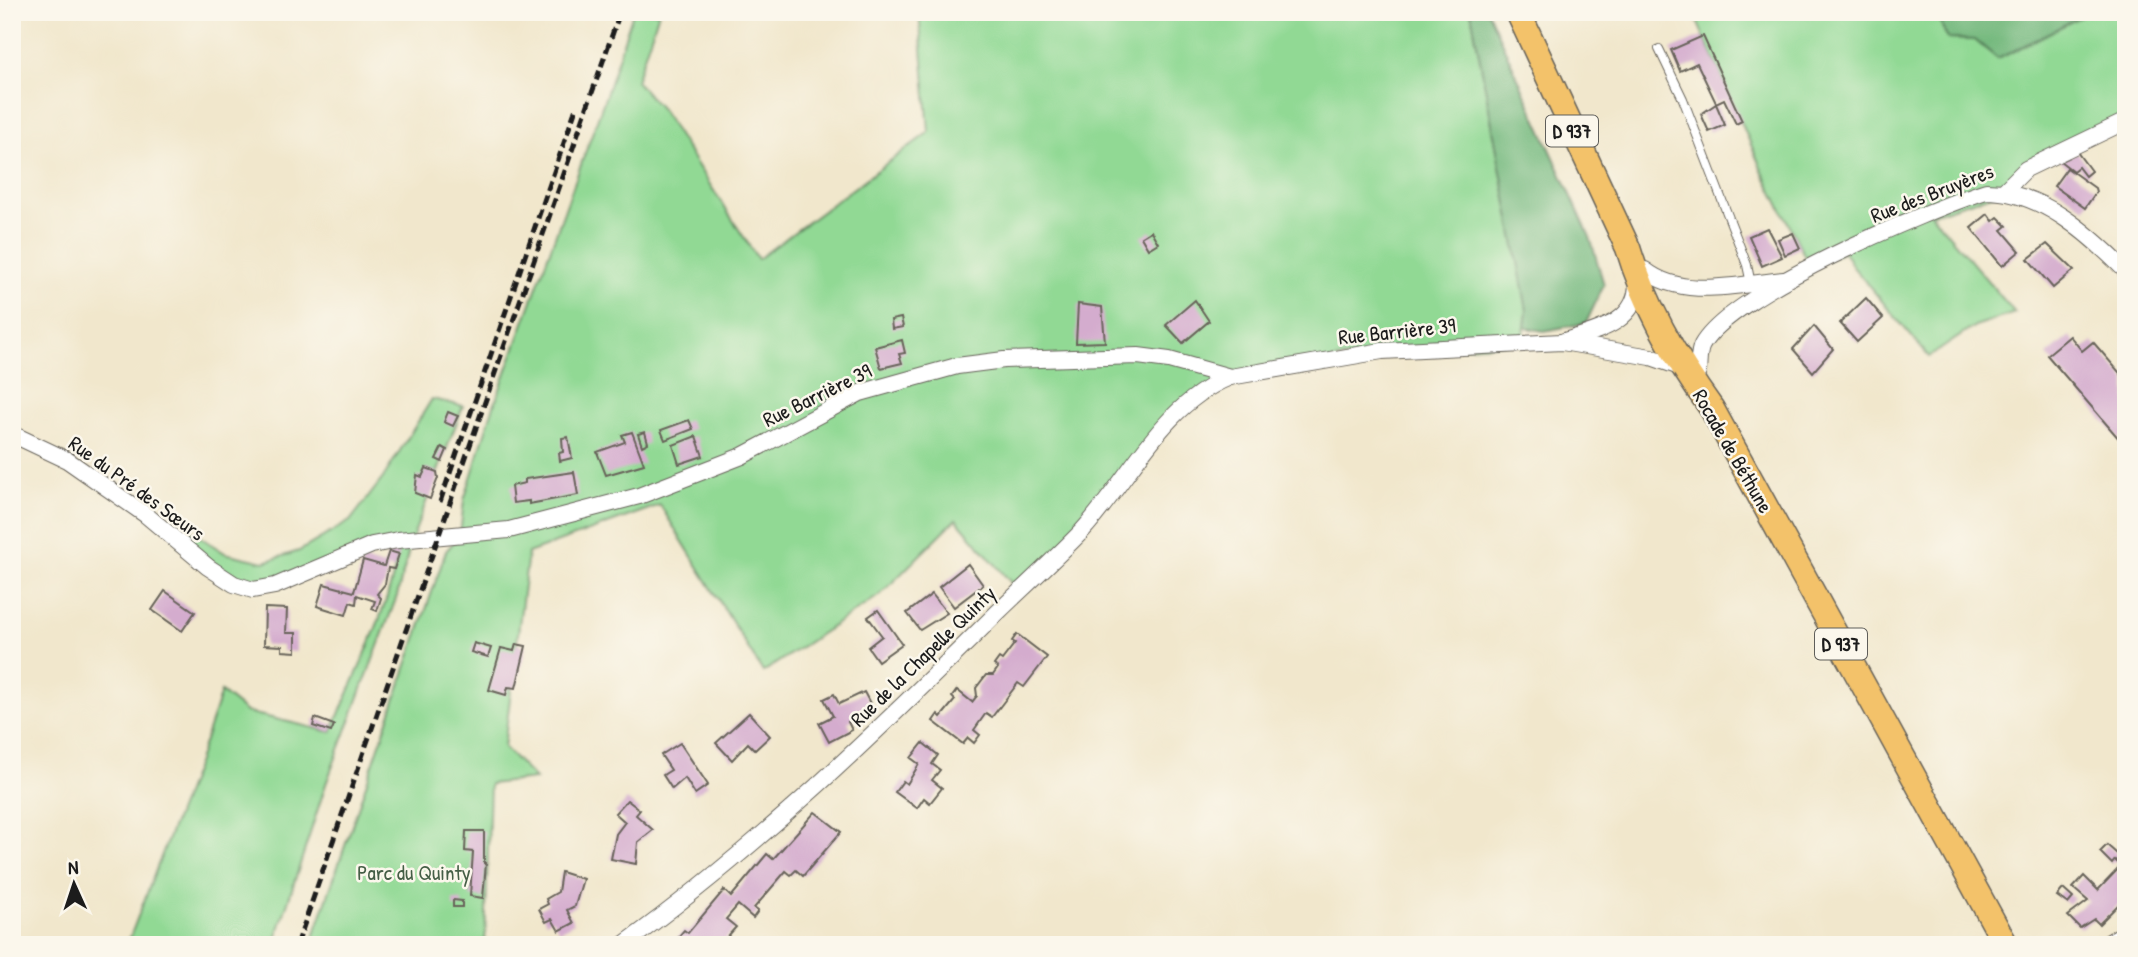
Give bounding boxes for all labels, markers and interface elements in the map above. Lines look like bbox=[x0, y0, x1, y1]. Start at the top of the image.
road number: D 937 bbox=[1546, 116, 1598, 146]
street label: Rue des Bruyères bbox=[1866, 156, 1998, 230]
street label: Rue Barrière 39 bbox=[1337, 310, 1457, 352]
street label: Rue Barrière 39 bbox=[758, 356, 876, 434]
street label: Rocade de Béthune bbox=[1686, 384, 1780, 518]
street label: Rue du Pré des Sœurs bbox=[63, 429, 211, 547]
street label: Rue de la Chapelle Quinty bbox=[844, 579, 1002, 733]
road number: D 937 bbox=[1815, 628, 1867, 660]
north arrow bbox=[38, 848, 108, 918]
text: N bbox=[67, 854, 79, 880]
park label: Parc du Quinty bbox=[357, 858, 471, 887]

